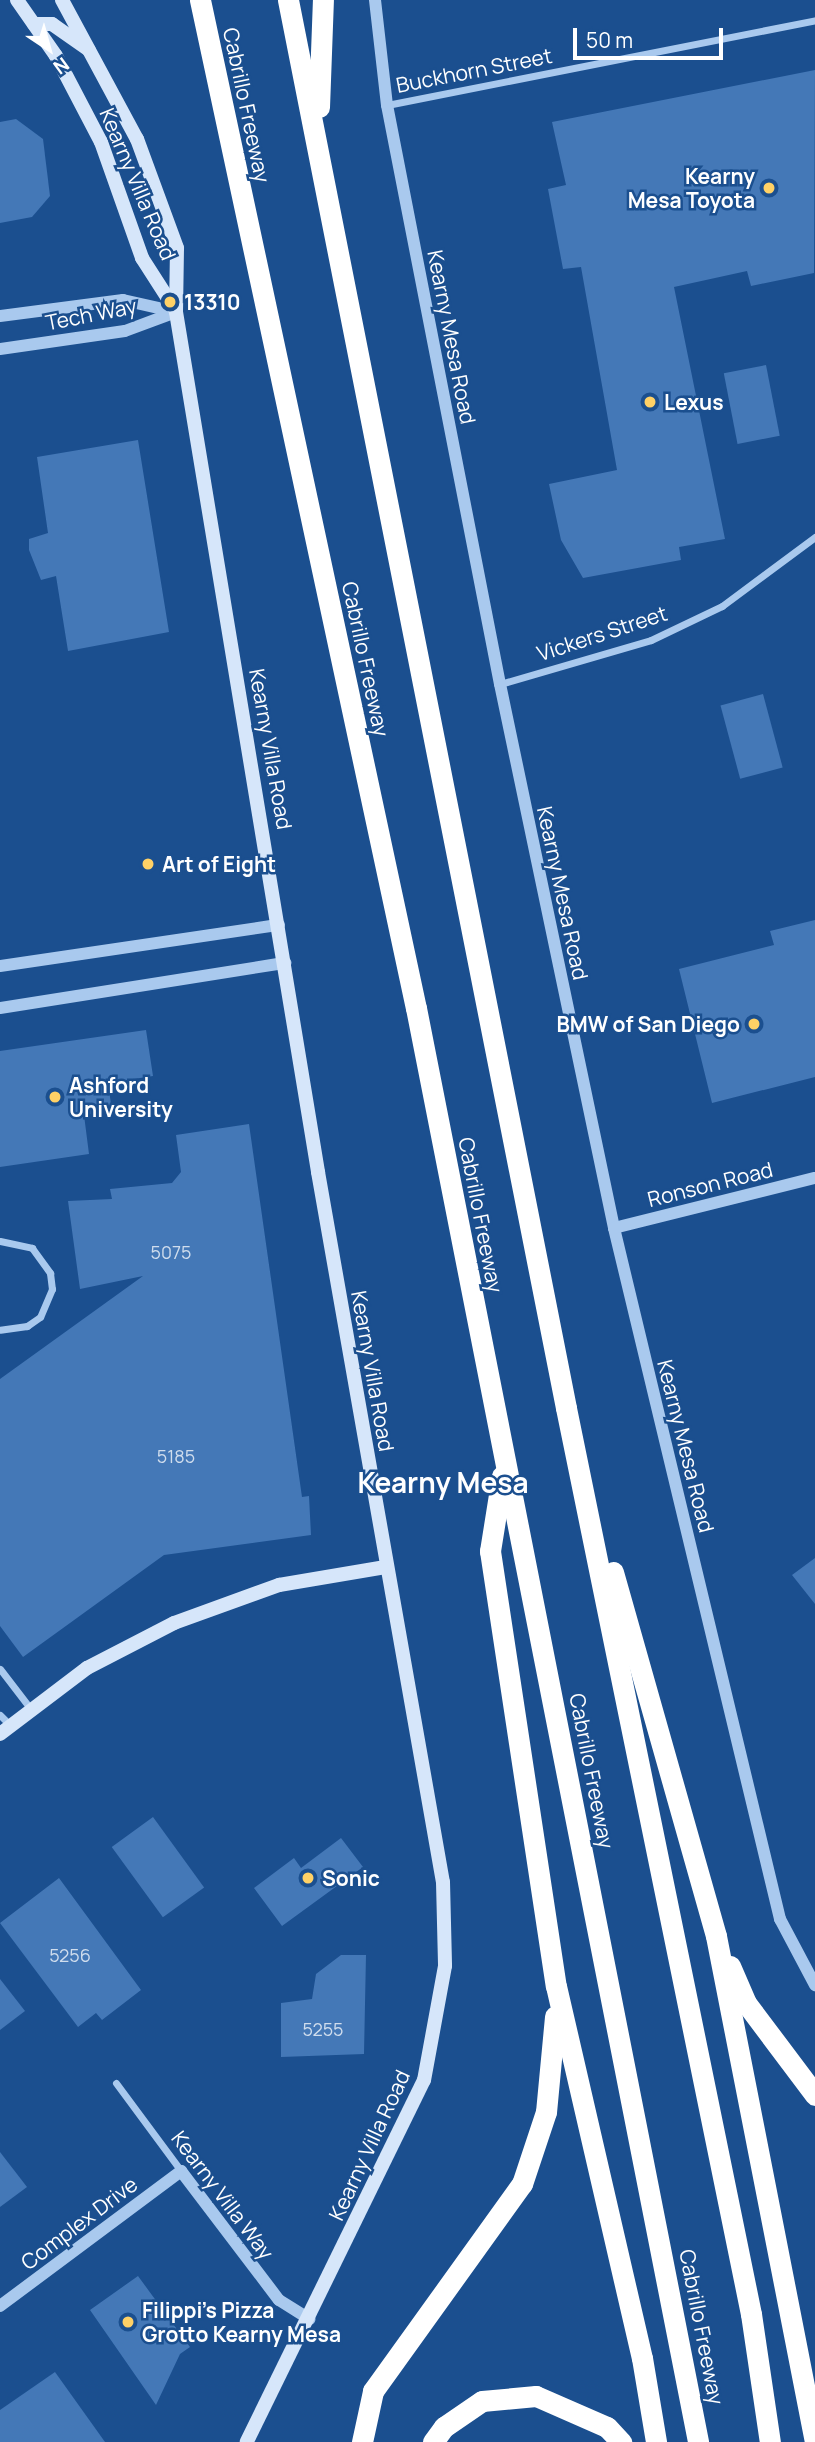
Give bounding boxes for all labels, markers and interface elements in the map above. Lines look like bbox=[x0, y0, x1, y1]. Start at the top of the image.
north arrow bbox=[14, 14, 84, 84]
scale bar bbox=[577, 14, 728, 58]
street label: Cabrillo Freeway bbox=[218, 25, 276, 185]
text: 50 m bbox=[586, 26, 633, 54]
street label: Buckhorn Street bbox=[394, 43, 554, 97]
text: N bbox=[48, 51, 75, 81]
street label: Kearny Villa Road bbox=[95, 104, 181, 264]
place label: Kearny Mesa Toyota bbox=[628, 163, 755, 213]
marker: Kearny Mesa Toyota bbox=[761, 180, 777, 196]
street label: Kearny Mesa Road bbox=[423, 248, 481, 426]
place label: 13310 bbox=[184, 289, 241, 315]
street label: Tech Way bbox=[43, 293, 139, 335]
marker: 13310 bbox=[162, 294, 178, 310]
place label: Lexus bbox=[664, 389, 724, 415]
marker: Lexus bbox=[642, 394, 658, 410]
street label: Cabrillo Freeway bbox=[337, 579, 395, 739]
street label: Vickers Street bbox=[534, 600, 670, 666]
street label: Kearny Villa Road bbox=[244, 667, 298, 831]
street label: Kearny Mesa Road bbox=[532, 804, 594, 982]
place label: Art of Eight bbox=[162, 851, 276, 877]
marker: Art of Eight bbox=[140, 856, 156, 872]
place label: BMW of San Diego bbox=[557, 1011, 740, 1037]
marker: BMW of San Diego bbox=[746, 1016, 762, 1032]
place label: Ashford University bbox=[69, 1072, 173, 1122]
marker: Ashford University bbox=[47, 1089, 63, 1105]
street label: Cabrillo Freeway bbox=[454, 1135, 508, 1295]
street label: Ronson Road bbox=[645, 1156, 775, 1212]
house number: 5075 bbox=[151, 1241, 191, 1263]
street label: Kearny Villa Road bbox=[346, 1289, 400, 1453]
street label: Kearny Mesa Road bbox=[652, 1357, 720, 1535]
house number: 5185 bbox=[157, 1445, 195, 1467]
district label: Kearny Mesa bbox=[357, 1465, 529, 1499]
street label: Cabrillo Freeway bbox=[565, 1691, 619, 1851]
place label: Sonic bbox=[322, 1865, 380, 1891]
marker: Sonic bbox=[300, 1870, 316, 1886]
house number: 5256 bbox=[49, 1944, 91, 1966]
house number: 5255 bbox=[303, 2018, 343, 2040]
street label: Kearny Villa Road bbox=[323, 2066, 415, 2224]
street label: Kearny Villa Way bbox=[167, 2126, 279, 2264]
street label: Complex Drive bbox=[16, 2171, 142, 2275]
street label: Cabrillo Freeway bbox=[675, 2247, 729, 2407]
place label: Filippi's Pizza Grotto Kearny Mesa bbox=[142, 2297, 341, 2347]
marker: Filippi's Pizza Grotto Kearny Mesa bbox=[120, 2314, 136, 2330]

